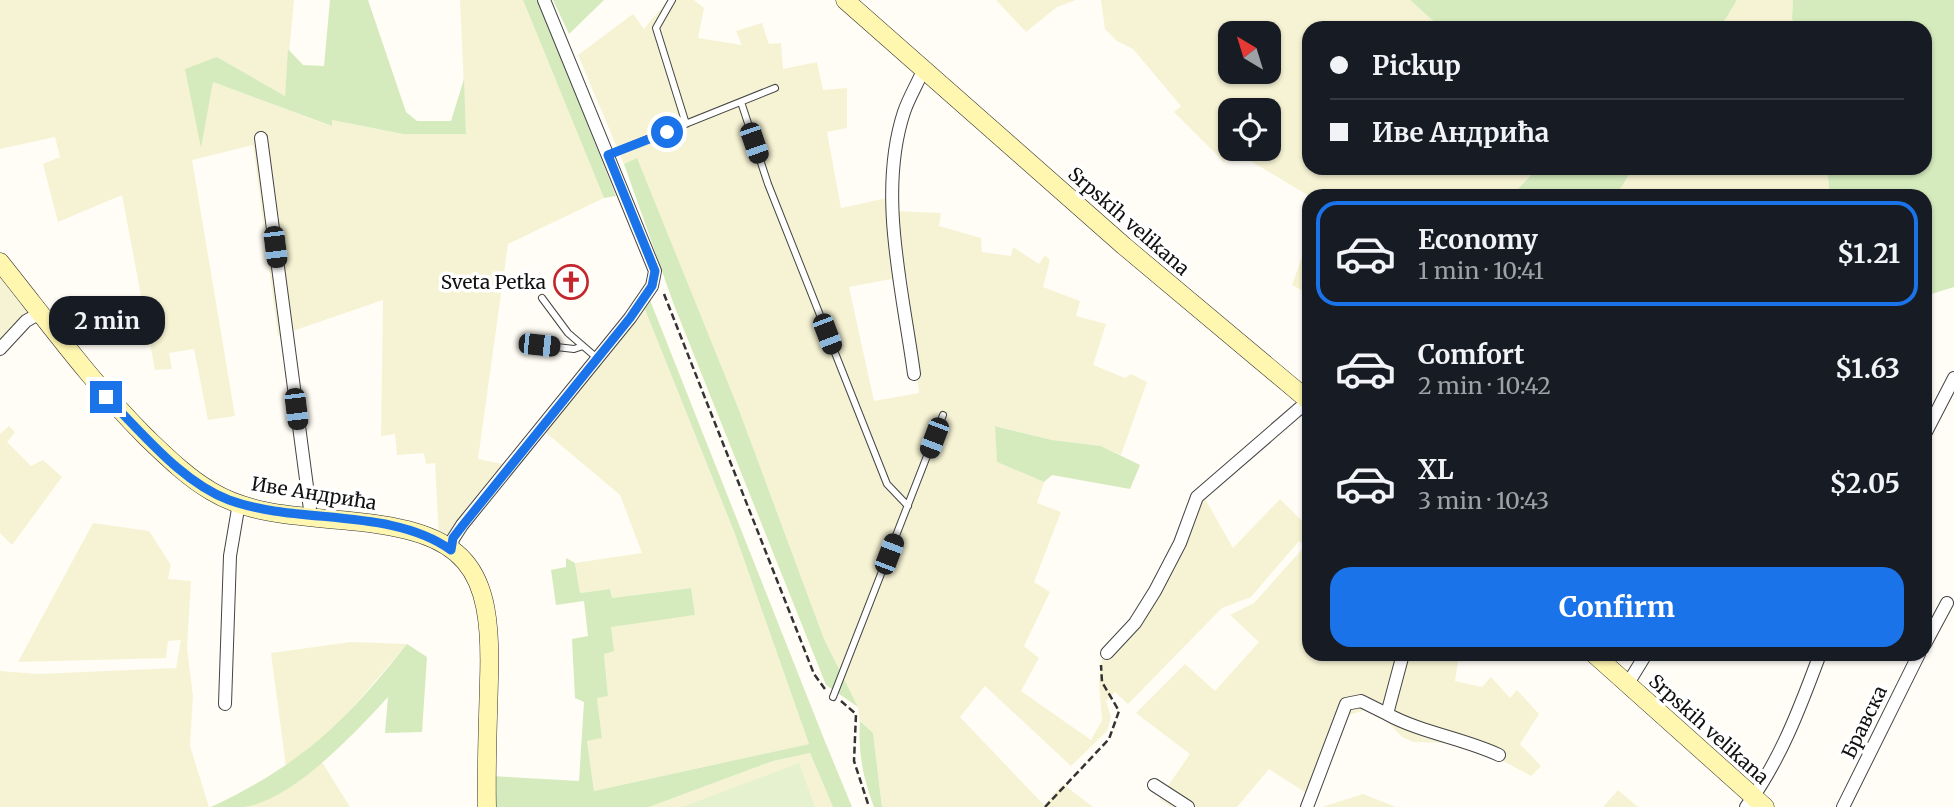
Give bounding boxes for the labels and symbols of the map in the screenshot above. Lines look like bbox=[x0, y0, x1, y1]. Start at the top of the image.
north arrow bbox=[1218, 21, 1281, 84]
route start bbox=[651, 116, 683, 148]
car bbox=[738, 120, 771, 166]
street label: Srpskih velikana bbox=[1063, 162, 1195, 280]
car bbox=[263, 225, 288, 269]
church icon: Sveta Petka bbox=[552, 263, 590, 301]
place label: Sveta Petka bbox=[441, 270, 546, 294]
callout: 2 min bbox=[48, 296, 164, 344]
car bbox=[810, 311, 845, 357]
car bbox=[518, 332, 561, 358]
route end bbox=[90, 381, 122, 413]
car bbox=[284, 387, 309, 431]
car bbox=[917, 415, 952, 461]
street label: Иве Андрића bbox=[250, 471, 378, 515]
car bbox=[872, 531, 907, 577]
street label: Srpskih velikana bbox=[1644, 669, 1774, 789]
street label: Бравска bbox=[1836, 682, 1892, 762]

